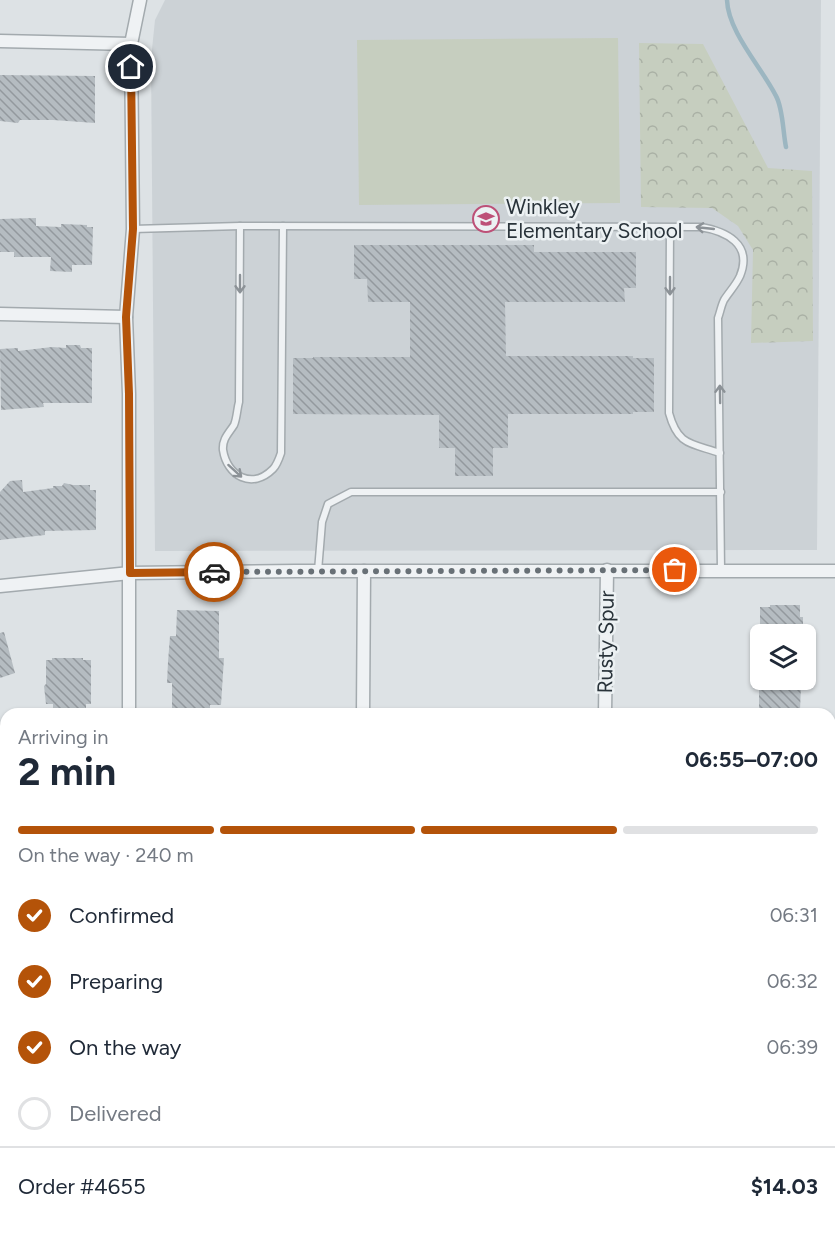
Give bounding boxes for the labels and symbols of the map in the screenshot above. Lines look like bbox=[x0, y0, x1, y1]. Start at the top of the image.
pin bbox=[105, 41, 156, 92]
place label: Winkley Elementary School bbox=[506, 194, 682, 243]
school or university icon: Winkley Elementary School bbox=[471, 204, 501, 234]
one-way arrow bbox=[696, 222, 716, 233]
one-way arrow bbox=[234, 274, 246, 294]
one-way arrow bbox=[664, 276, 676, 296]
one-way arrow bbox=[714, 385, 725, 405]
one-way arrow bbox=[226, 464, 242, 478]
courier bbox=[184, 542, 244, 602]
pin bbox=[649, 544, 700, 595]
street label: Rusty Spur bbox=[592, 590, 619, 694]

